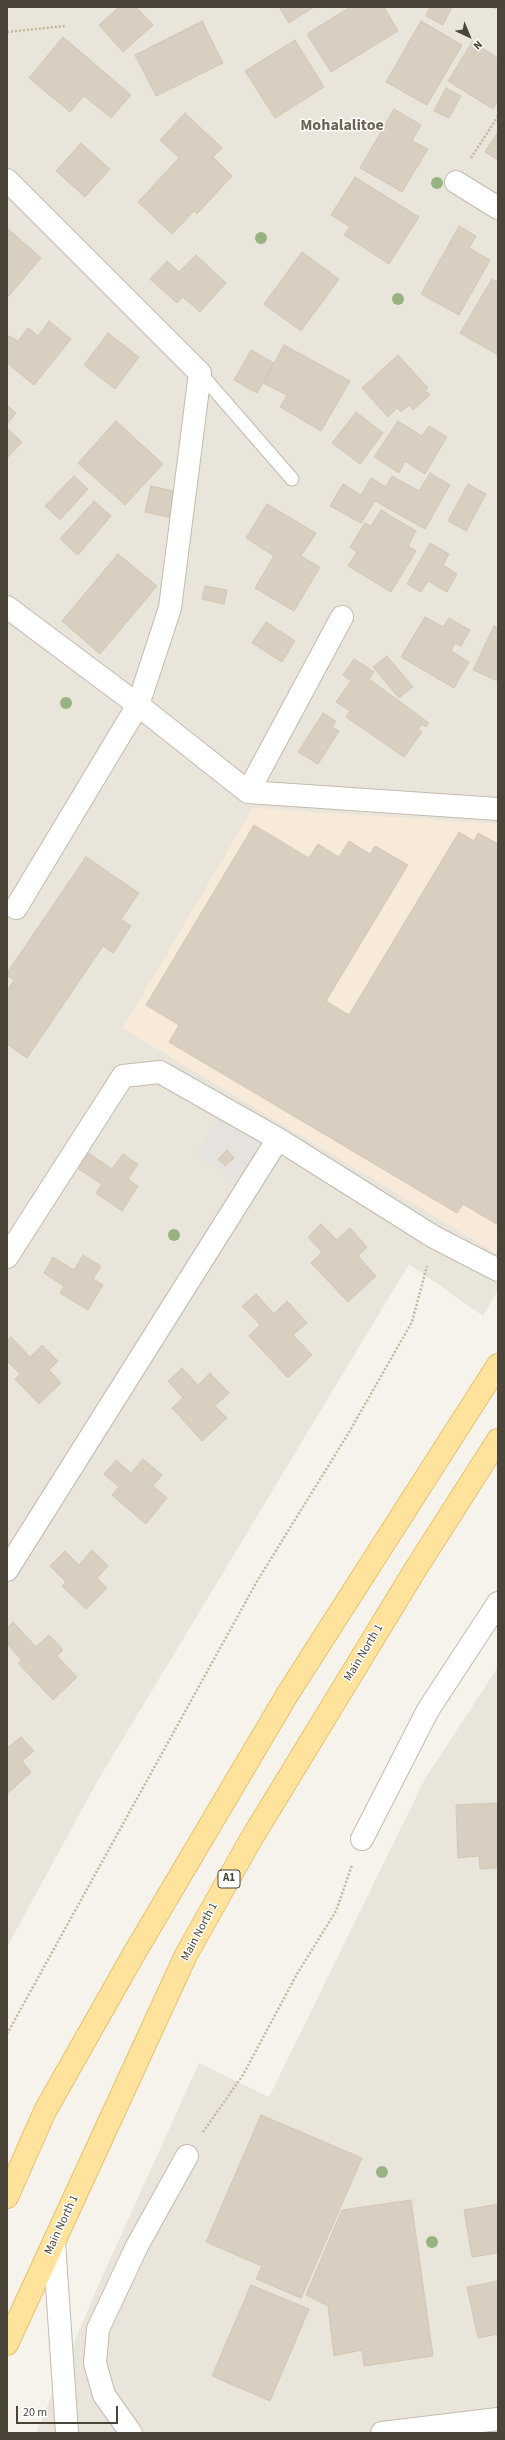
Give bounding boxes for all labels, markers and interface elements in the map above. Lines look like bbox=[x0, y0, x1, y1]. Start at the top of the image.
north arrow bbox=[449, 16, 489, 56]
text: N bbox=[470, 37, 486, 53]
district label: Mohalalitoe bbox=[300, 116, 384, 136]
street label: Main North 1 bbox=[341, 1622, 387, 1684]
road number: A1 bbox=[218, 1870, 240, 1888]
street label: Main North 1 bbox=[179, 1900, 221, 1964]
street label: Main North 1 bbox=[42, 2193, 82, 2257]
scale bar bbox=[18, 2398, 120, 2424]
text: 20 m bbox=[23, 2404, 47, 2421]

